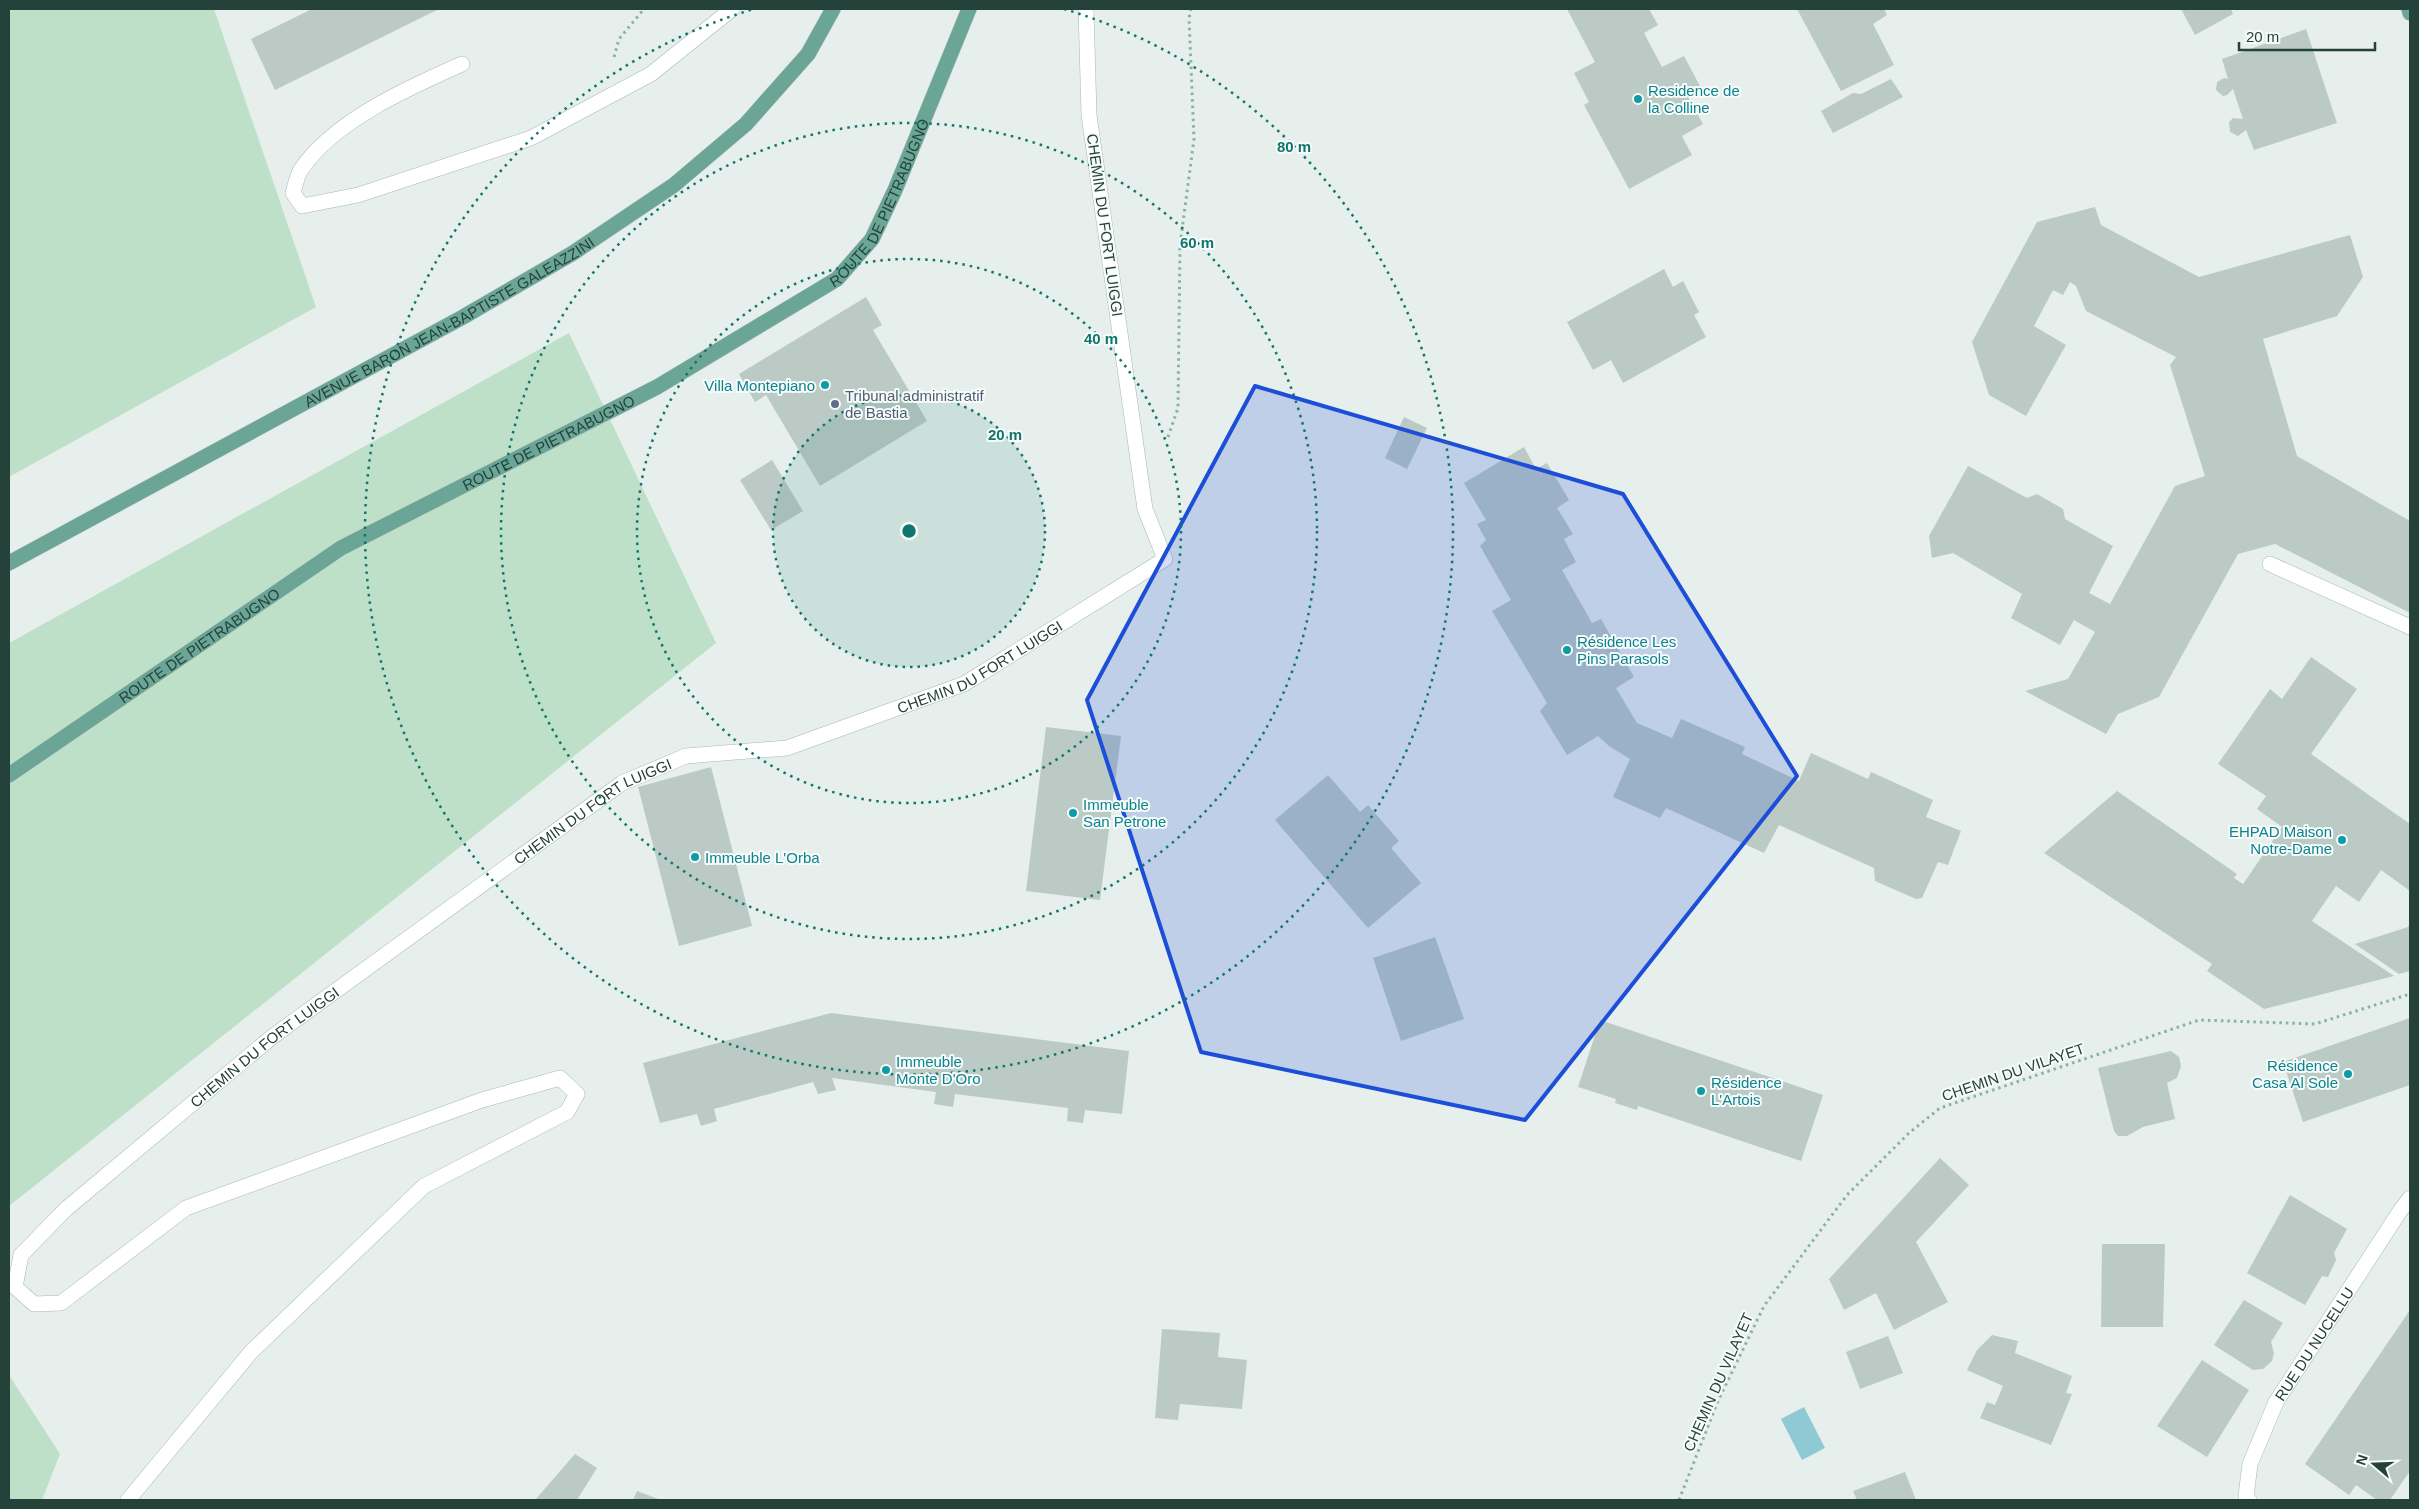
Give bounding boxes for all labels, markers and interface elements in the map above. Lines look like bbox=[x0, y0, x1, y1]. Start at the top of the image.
scale bar bbox=[2239, 20, 2375, 52]
text: 20 m bbox=[2246, 28, 2279, 45]
place label: Residence de la Colline bbox=[1648, 82, 1740, 116]
marker: Residence de la Colline bbox=[1632, 93, 1644, 105]
street label: ROUTE DE PIETRABUGNO bbox=[826, 116, 932, 290]
street label: CHEMIN DU FORT LUIGGI bbox=[1084, 132, 1126, 318]
text: 80 m bbox=[1277, 138, 1311, 155]
street label: AVENUE BARON JEAN-BAPTISTE GALEAZZINI bbox=[301, 233, 597, 410]
text: 60 m bbox=[1180, 234, 1214, 251]
text: 40 m bbox=[1084, 330, 1118, 347]
place label: Villa Montepiano bbox=[704, 377, 815, 394]
marker: Villa Montepiano bbox=[819, 379, 831, 391]
place label: Tribunal administratif de Bastia bbox=[845, 387, 984, 421]
street label: ROUTE DE PIETRABUGNO bbox=[459, 391, 637, 493]
marker: Tribunal administratif de Bastia bbox=[829, 398, 841, 410]
text: 20 m bbox=[988, 426, 1022, 443]
centre of rings bbox=[900, 522, 918, 540]
street label: ROUTE DE PIETRABUGNO bbox=[115, 584, 283, 706]
street label: CHEMIN DU FORT LUIGGI bbox=[895, 617, 1065, 716]
place label: Résidence Les Pins Parasols bbox=[1577, 633, 1676, 667]
marker: Résidence Les Pins Parasols bbox=[1561, 644, 1573, 656]
street label: CHEMIN DU FORT LUIGGI bbox=[510, 755, 674, 867]
place label: Immeuble San Petrone bbox=[1083, 796, 1166, 830]
marker: Immeuble San Petrone bbox=[1067, 807, 1079, 819]
place label: EHPAD Maison Notre-Dame bbox=[2229, 823, 2332, 857]
marker: EHPAD Maison Notre-Dame bbox=[2336, 834, 2348, 846]
place label: Immeuble L'Orba bbox=[705, 849, 820, 866]
marker: Immeuble L'Orba bbox=[689, 851, 701, 863]
street label: CHEMIN DU FORT LUIGGI bbox=[186, 983, 342, 1110]
street label: CHEMIN DU VILAYET bbox=[1939, 1040, 2087, 1104]
place label: Immeuble Monte D'Oro bbox=[896, 1053, 981, 1087]
place label: Résidence Casa Al Sole bbox=[2252, 1057, 2338, 1091]
marker: Immeuble Monte D'Oro bbox=[880, 1064, 892, 1076]
marker: Résidence Casa Al Sole bbox=[2342, 1068, 2354, 1080]
place label: Résidence L'Artois bbox=[1711, 1074, 1782, 1108]
marker: Résidence L'Artois bbox=[1695, 1085, 1707, 1097]
street label: RUE DU NUCELLU bbox=[2271, 1284, 2357, 1404]
street label: CHEMIN DU VILAYET bbox=[1680, 1310, 1756, 1454]
north arrow bbox=[2349, 1439, 2399, 1489]
text: N bbox=[2352, 1452, 2371, 1467]

